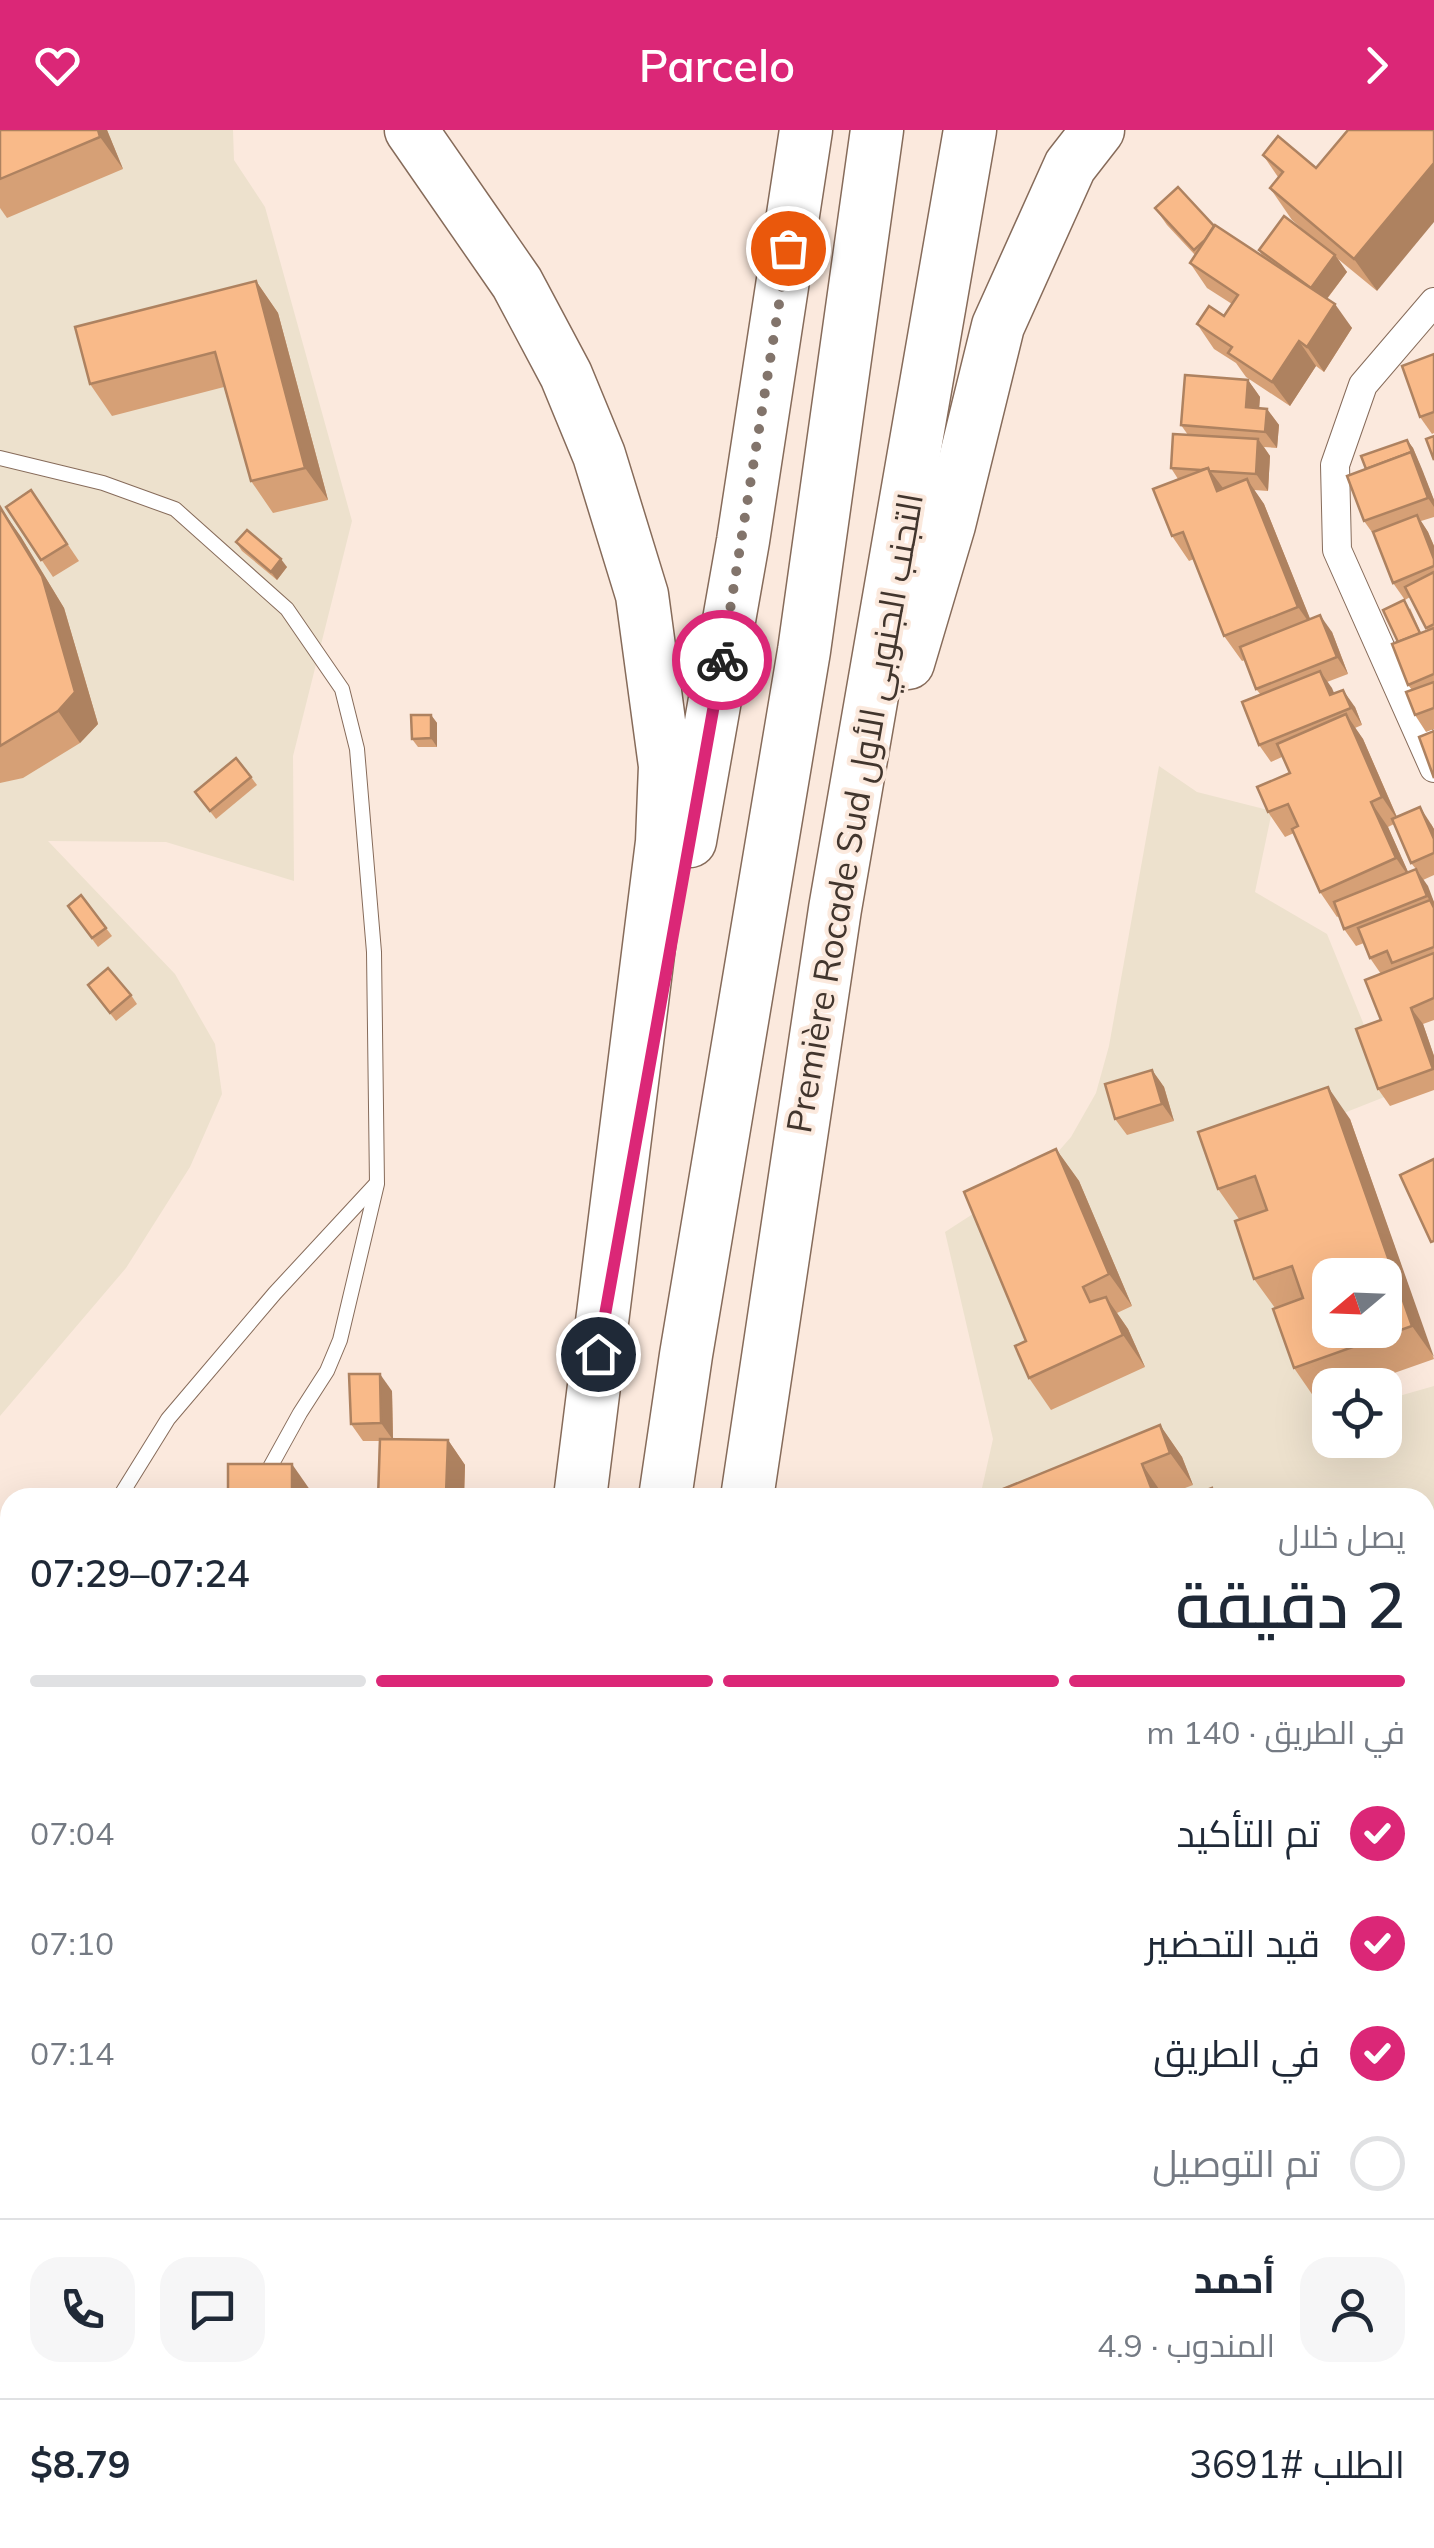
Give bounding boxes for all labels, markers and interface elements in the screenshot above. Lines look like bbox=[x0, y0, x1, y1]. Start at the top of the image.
text: Parcelo bbox=[639, 37, 795, 93]
icon: heart bbox=[30, 38, 85, 93]
icon: forward bbox=[1349, 38, 1404, 93]
pin bbox=[746, 206, 831, 291]
icon: bag bbox=[761, 221, 816, 276]
street label: Première Rocade Sud التجنب الجنوبي الأول bbox=[776, 489, 938, 1137]
courier bbox=[672, 610, 772, 710]
icon: bike bbox=[695, 633, 750, 688]
north arrow bbox=[1312, 1258, 1402, 1348]
map controls bbox=[1312, 1258, 1402, 1458]
pin bbox=[556, 1312, 641, 1397]
icon: home bbox=[571, 1327, 626, 1382]
button: locate bbox=[1312, 1368, 1402, 1458]
text: يصل خلال bbox=[1278, 1516, 1405, 1556]
text: 07:24–07:29 bbox=[30, 1549, 250, 1597]
text: 2 دقيقة bbox=[1176, 1563, 1405, 1644]
text: في الطريق · 140 m bbox=[1146, 1712, 1405, 1752]
icon: check bbox=[1350, 1806, 1405, 1861]
text: تم التأكيد bbox=[1177, 1809, 1320, 1857]
text: 07:04 bbox=[30, 1813, 114, 1853]
icon: check bbox=[1350, 1916, 1405, 1971]
text: قيد التحضير bbox=[1146, 1919, 1320, 1967]
text: 07:10 bbox=[30, 1923, 114, 1963]
icon: check bbox=[1350, 2026, 1405, 2081]
text: في الطريق bbox=[1153, 2029, 1320, 2077]
text: 07:14 bbox=[30, 2033, 114, 2073]
text: تم التوصيل bbox=[1152, 2139, 1320, 2187]
text: أحمد bbox=[1194, 2255, 1275, 2303]
button: phone bbox=[30, 2257, 135, 2362]
button: chat bbox=[160, 2257, 265, 2362]
button: person bbox=[1300, 2257, 1405, 2362]
text: المندوب · 4.9 bbox=[1097, 2325, 1275, 2365]
text: $8.79 bbox=[30, 2440, 131, 2488]
text: الطلب #3691 bbox=[1189, 2440, 1405, 2488]

